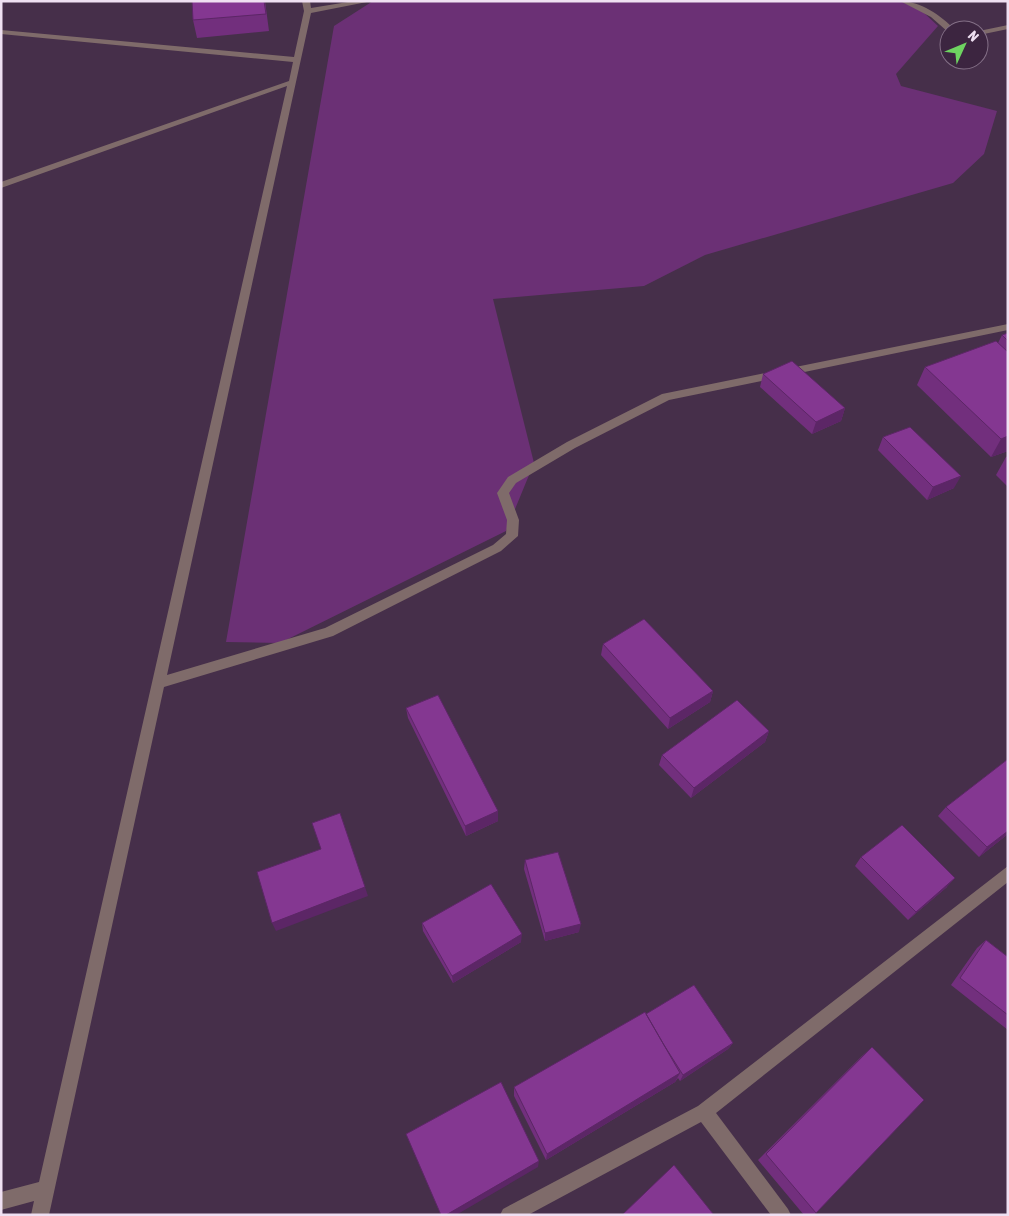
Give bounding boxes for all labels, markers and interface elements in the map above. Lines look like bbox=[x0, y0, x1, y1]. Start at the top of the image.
north arrow bbox=[939, 20, 989, 70]
text: N bbox=[965, 27, 982, 44]

